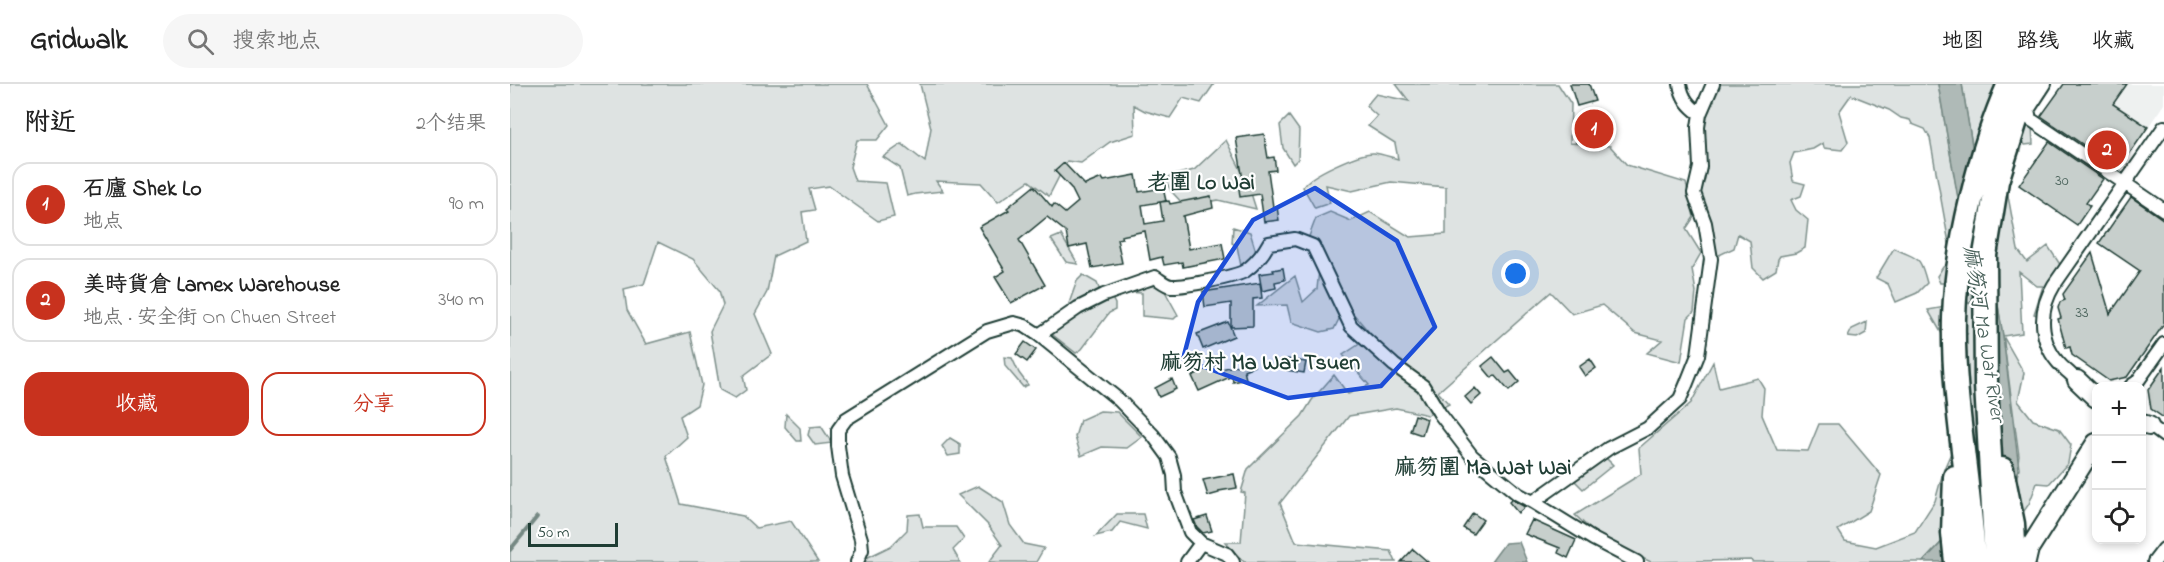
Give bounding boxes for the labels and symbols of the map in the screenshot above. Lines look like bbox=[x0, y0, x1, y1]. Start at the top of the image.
pin: 1 bbox=[1574, 106, 1614, 152]
pin: 2 bbox=[2088, 128, 2126, 172]
district label: 老圍 Lo Wai bbox=[1147, 168, 1255, 200]
house number: 30 bbox=[2055, 169, 2069, 193]
water label: 麻笏河 Ma Wat River bbox=[1954, 244, 2012, 426]
your location bbox=[1501, 259, 1530, 288]
house number: 33 bbox=[2075, 301, 2089, 325]
district label: 麻笏村 Ma Wat Tsuen bbox=[1160, 348, 1360, 380]
district label: 麻笏圍 Ma Wat Wai bbox=[1395, 453, 1572, 485]
scale bar bbox=[528, 520, 618, 548]

